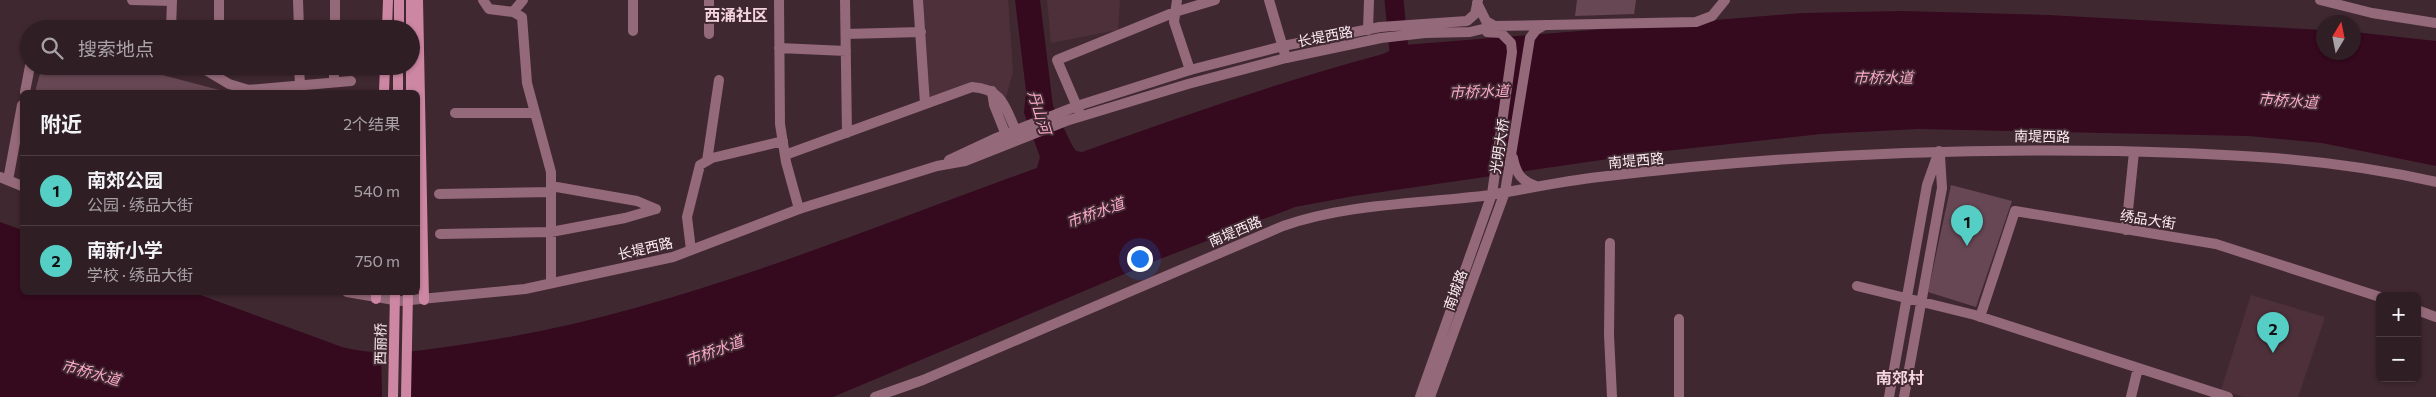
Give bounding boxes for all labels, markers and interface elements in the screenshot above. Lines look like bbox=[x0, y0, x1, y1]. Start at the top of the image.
district label: 西涌社区 bbox=[704, 5, 768, 24]
north arrow bbox=[2316, 15, 2361, 60]
search box bbox=[20, 20, 420, 75]
street label: 长堤西路 bbox=[1296, 22, 1354, 50]
icon: search bbox=[38, 34, 66, 62]
text: 搜索地点 bbox=[78, 37, 154, 60]
water label: 市桥水道 bbox=[1853, 68, 1915, 86]
water label: 市桥水道 bbox=[1449, 81, 1511, 101]
water label: 丹山河 bbox=[1025, 88, 1056, 139]
water label: 市桥水道 bbox=[2257, 89, 2321, 111]
text: 附近 bbox=[40, 111, 82, 136]
text: 2个结果 bbox=[343, 114, 400, 133]
street label: 光明大桥 bbox=[1486, 117, 1512, 175]
street label: 南堤西路 bbox=[2014, 127, 2070, 145]
street label: 南堤西路 bbox=[1607, 149, 1665, 171]
text: 南郊公园 bbox=[87, 168, 163, 191]
text: 1 bbox=[52, 181, 60, 200]
text: 540 m bbox=[354, 181, 400, 200]
water label: 市桥水道 bbox=[1064, 193, 1128, 231]
text: 公园 · 绣品大街 bbox=[87, 195, 193, 214]
pin: 1 bbox=[1951, 205, 1983, 246]
street label: 绣品大街 bbox=[2119, 206, 2177, 232]
street label: 南堤西路 bbox=[1206, 212, 1264, 250]
street label: 长堤西路 bbox=[616, 233, 674, 263]
text: 南新小学 bbox=[87, 238, 163, 261]
your location bbox=[1127, 246, 1153, 272]
text: 2 bbox=[51, 251, 61, 270]
text: 750 m bbox=[355, 251, 400, 270]
text: 学校 · 绣品大街 bbox=[87, 265, 193, 284]
street label: 南城路 bbox=[1440, 267, 1470, 313]
map controls bbox=[2376, 292, 2421, 382]
button: + bbox=[2376, 292, 2421, 337]
pin: 2 bbox=[2257, 312, 2289, 353]
street label: 西丽桥 bbox=[371, 323, 389, 365]
water label: 市桥水道 bbox=[683, 331, 747, 369]
button: − bbox=[2376, 337, 2421, 382]
water label: 市桥水道 bbox=[60, 356, 124, 389]
district label: 南郊村 bbox=[1876, 368, 1924, 387]

